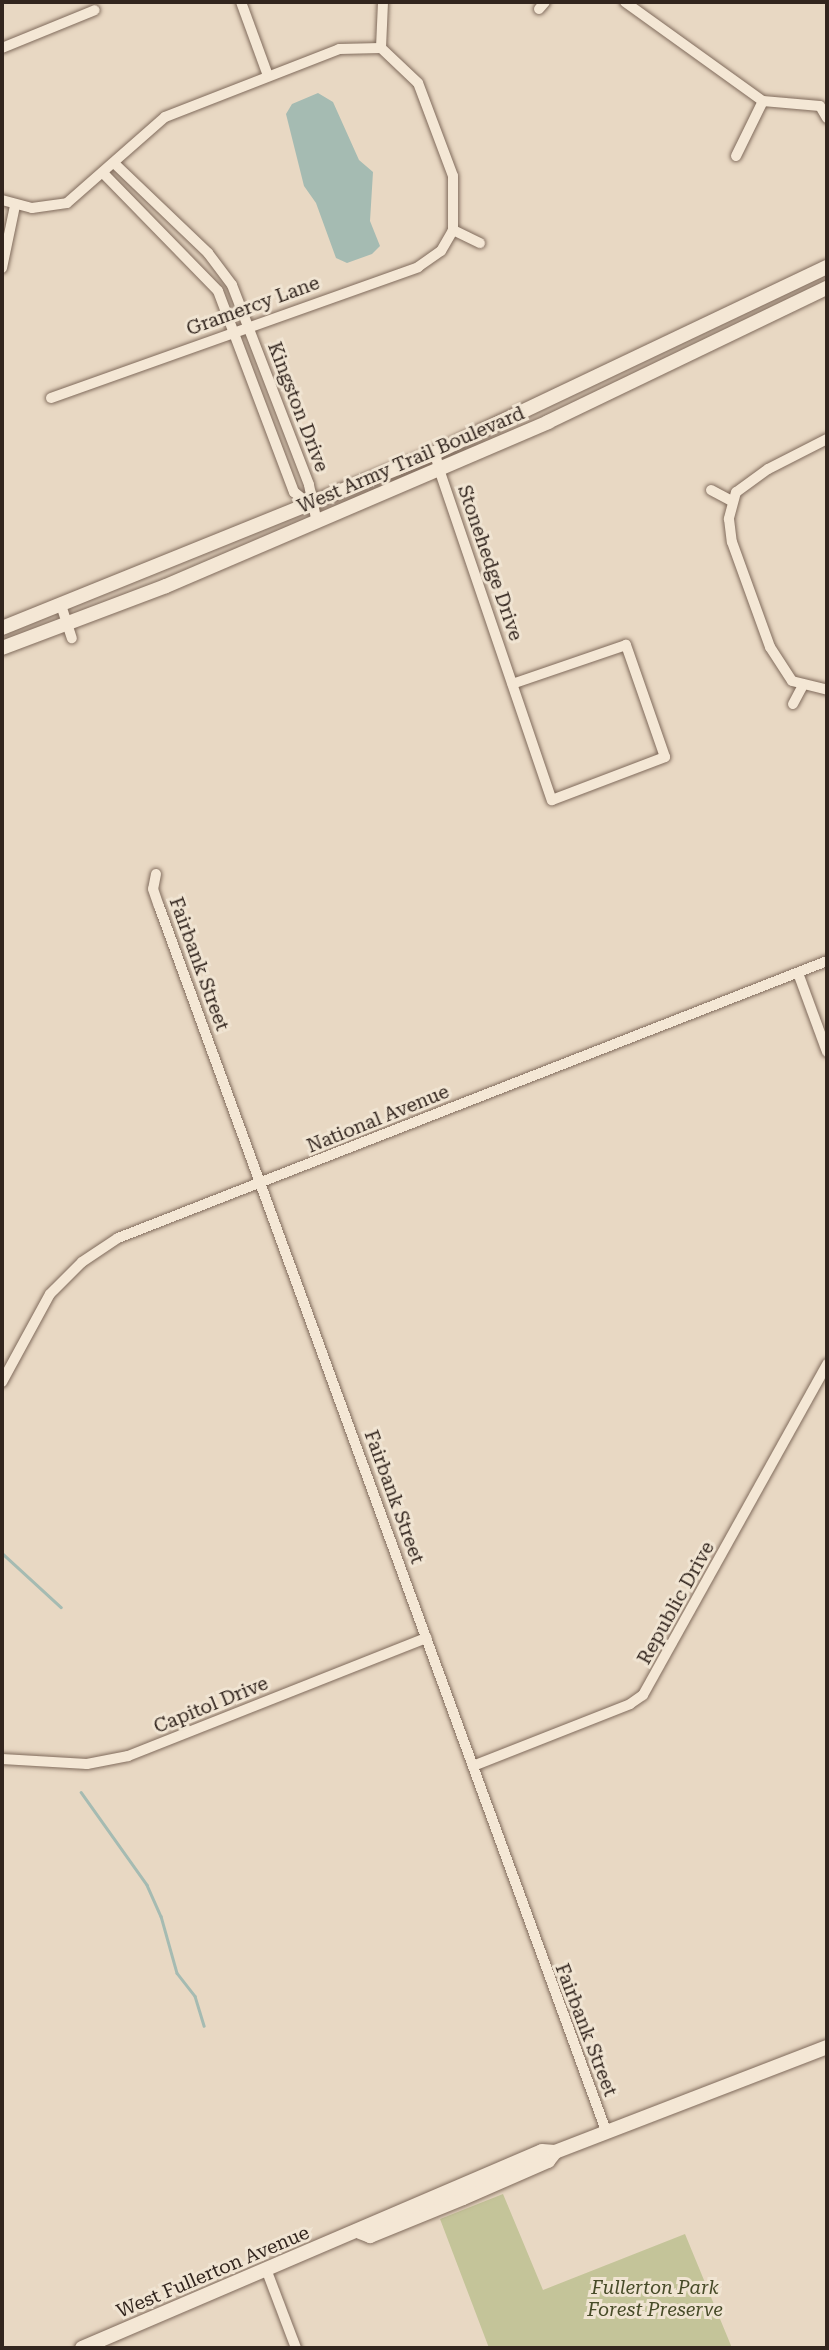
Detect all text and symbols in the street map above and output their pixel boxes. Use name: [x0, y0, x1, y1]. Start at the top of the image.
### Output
street label: Gramercy Lane: [183, 271, 323, 341]
street label: Kingston Drive: [263, 339, 333, 475]
street label: West Army Trail Boulevard: [294, 402, 528, 518]
street label: Stonehedge Drive: [453, 482, 527, 644]
street label: Fairbank Street: [164, 894, 234, 1034]
street label: National Avenue: [304, 1080, 452, 1158]
street label: Fairbank Street: [359, 1427, 429, 1567]
street label: Republic Drive: [633, 1538, 719, 1668]
street label: Capitol Drive: [151, 1672, 271, 1738]
street label: Fairbank Street: [550, 1960, 622, 2100]
street label: West Fullerton Avenue: [113, 2221, 313, 2323]
park label: Fullerton Park Forest Preserve: [587, 2277, 723, 2321]

